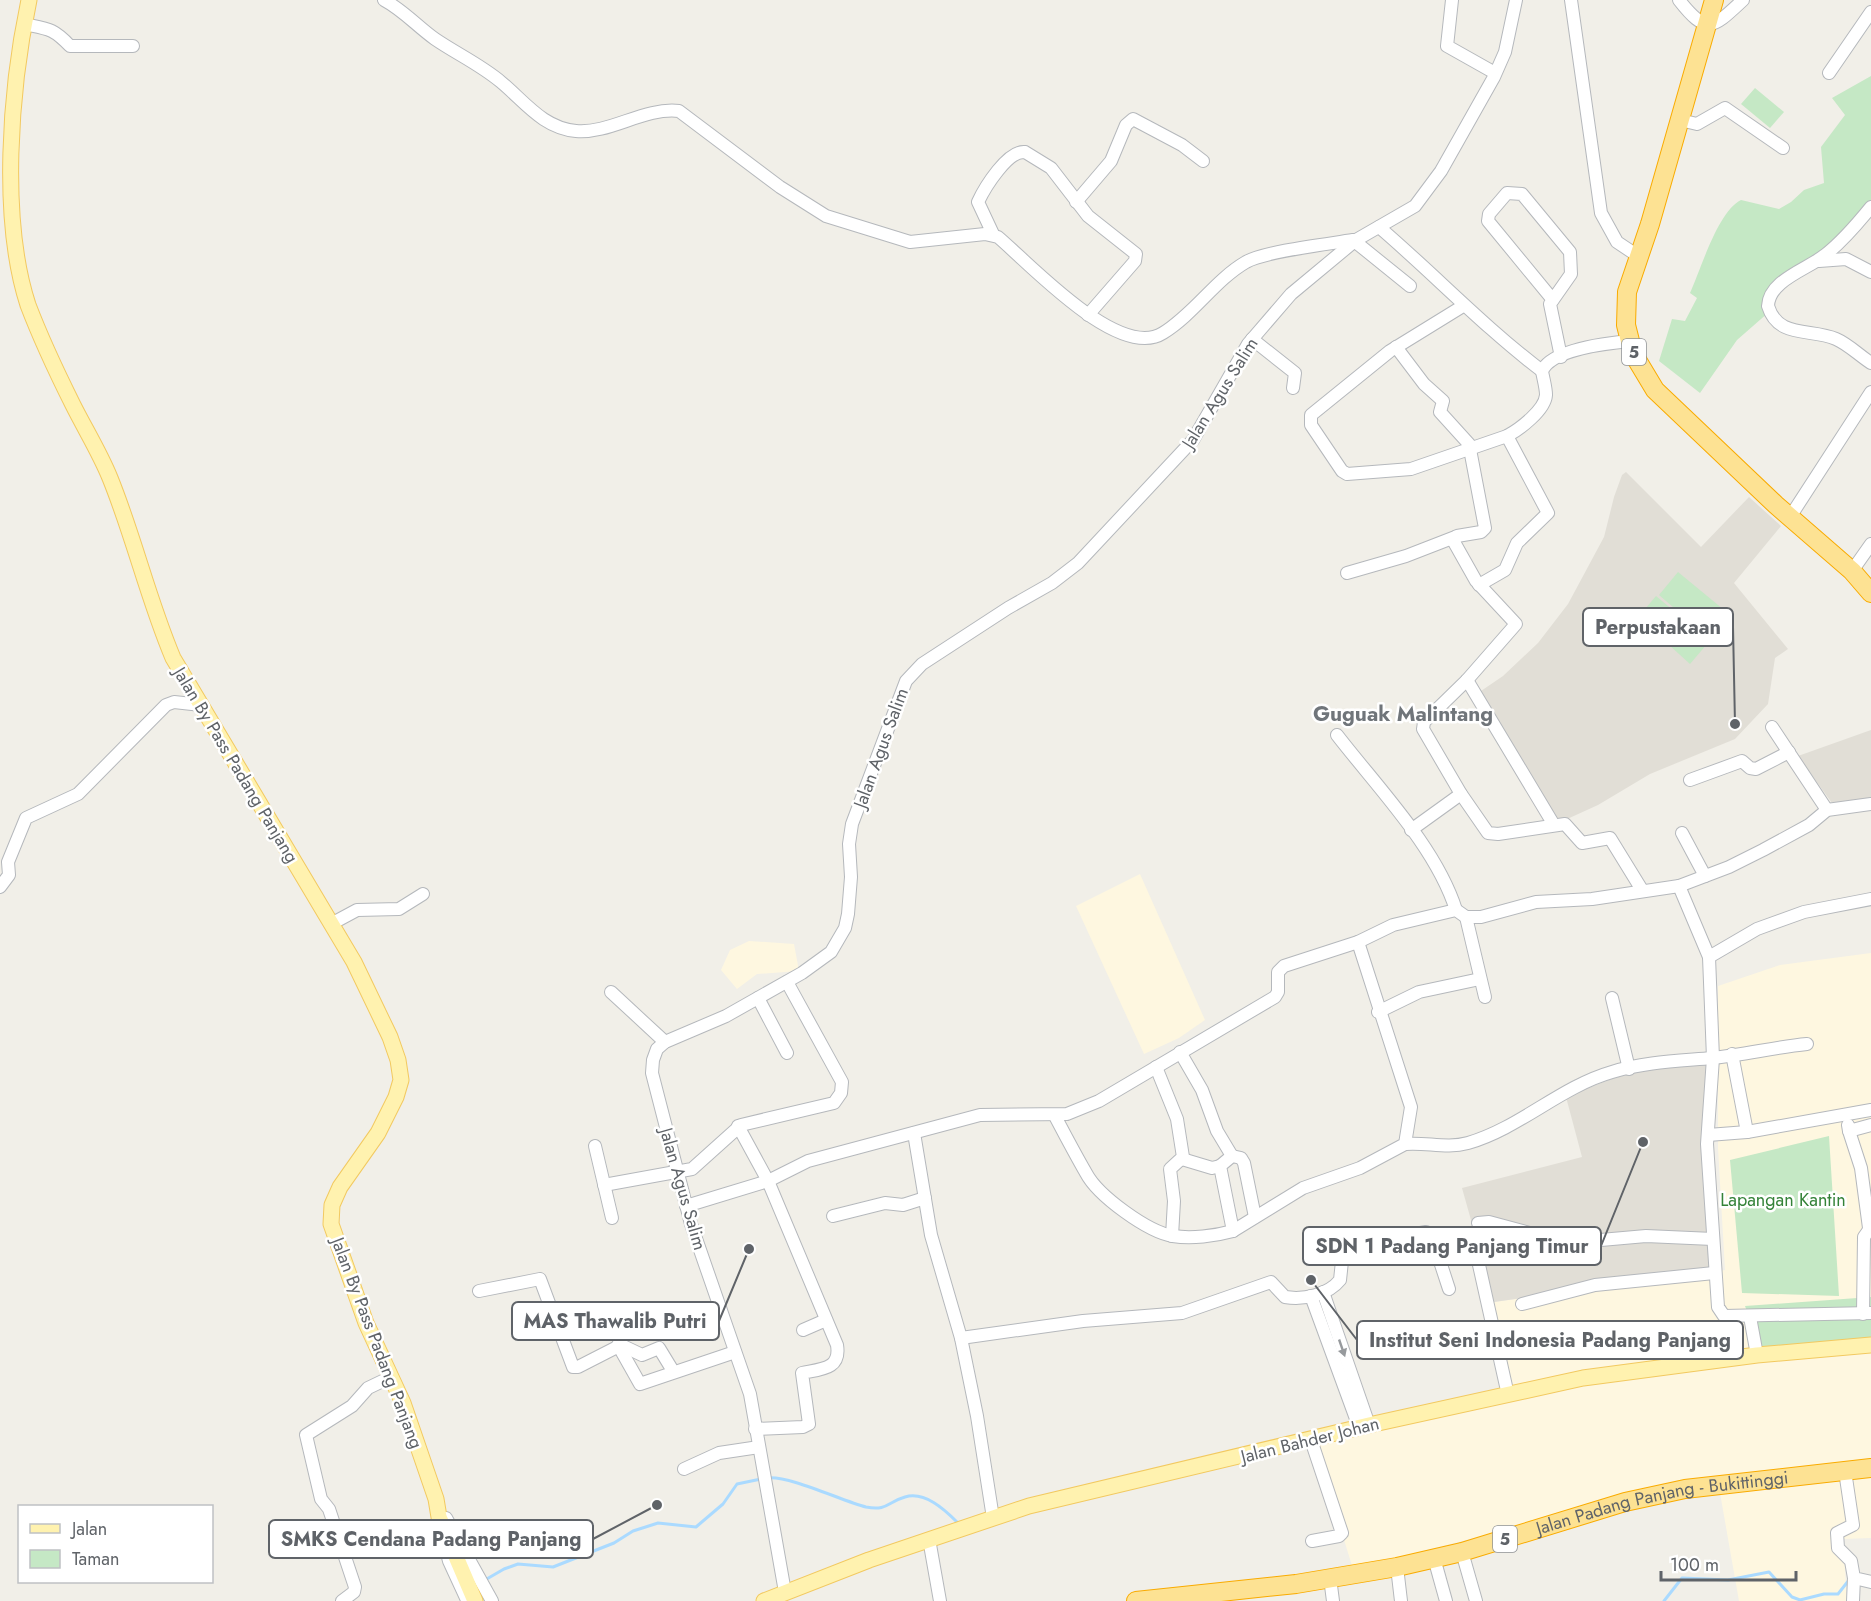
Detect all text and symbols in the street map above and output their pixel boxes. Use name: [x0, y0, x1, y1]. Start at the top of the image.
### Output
street label: Jalan Agus Salim: [1174, 333, 1264, 455]
road number: 5: [1622, 339, 1646, 365]
callout: Perpustakaan: [1583, 608, 1733, 646]
text: Perpustakaan: [1595, 613, 1721, 642]
street label: Jalan By Pass Padang Panjang: [166, 661, 305, 868]
street label: Jalan Agus Salim: [847, 684, 915, 814]
district label: Guguak Malintang: [1313, 699, 1493, 729]
street label: Jalan Agus Salim: [653, 1123, 713, 1253]
park label: Lapangan Kantin: [1720, 1187, 1846, 1213]
callout: SDN 1 Padang Panjang Timur: [1303, 1227, 1601, 1265]
street label: Jalan By Pass Padang Panjang: [324, 1232, 429, 1452]
text: SDN 1 Padang Panjang Timur: [1315, 1232, 1590, 1261]
callout: MAS Thawalib Putri: [512, 1302, 719, 1340]
text: MAS Thawalib Putri: [523, 1307, 707, 1336]
callout: Institut Seni Indonesia Padang Panjang: [1357, 1321, 1743, 1359]
text: Institut Seni Indonesia Padang Panjang: [1369, 1326, 1731, 1355]
one-way arrow: [1337, 1339, 1347, 1357]
street label: Jalan Bahder Johan: [1236, 1410, 1382, 1470]
street label: Jalan Padang Panjang - Bukittinggi: [1531, 1464, 1790, 1542]
legend: [18, 1505, 213, 1583]
text: Jalan: [70, 1516, 107, 1542]
callout: SMKS Cendana Padang Panjang: [269, 1520, 593, 1558]
text: SMKS Cendana Padang Panjang: [281, 1525, 581, 1554]
road number: 5: [1493, 1526, 1517, 1552]
scale bar: [1661, 1544, 1796, 1582]
text: Taman: [72, 1546, 119, 1572]
text: 100 m: [1670, 1552, 1719, 1578]

